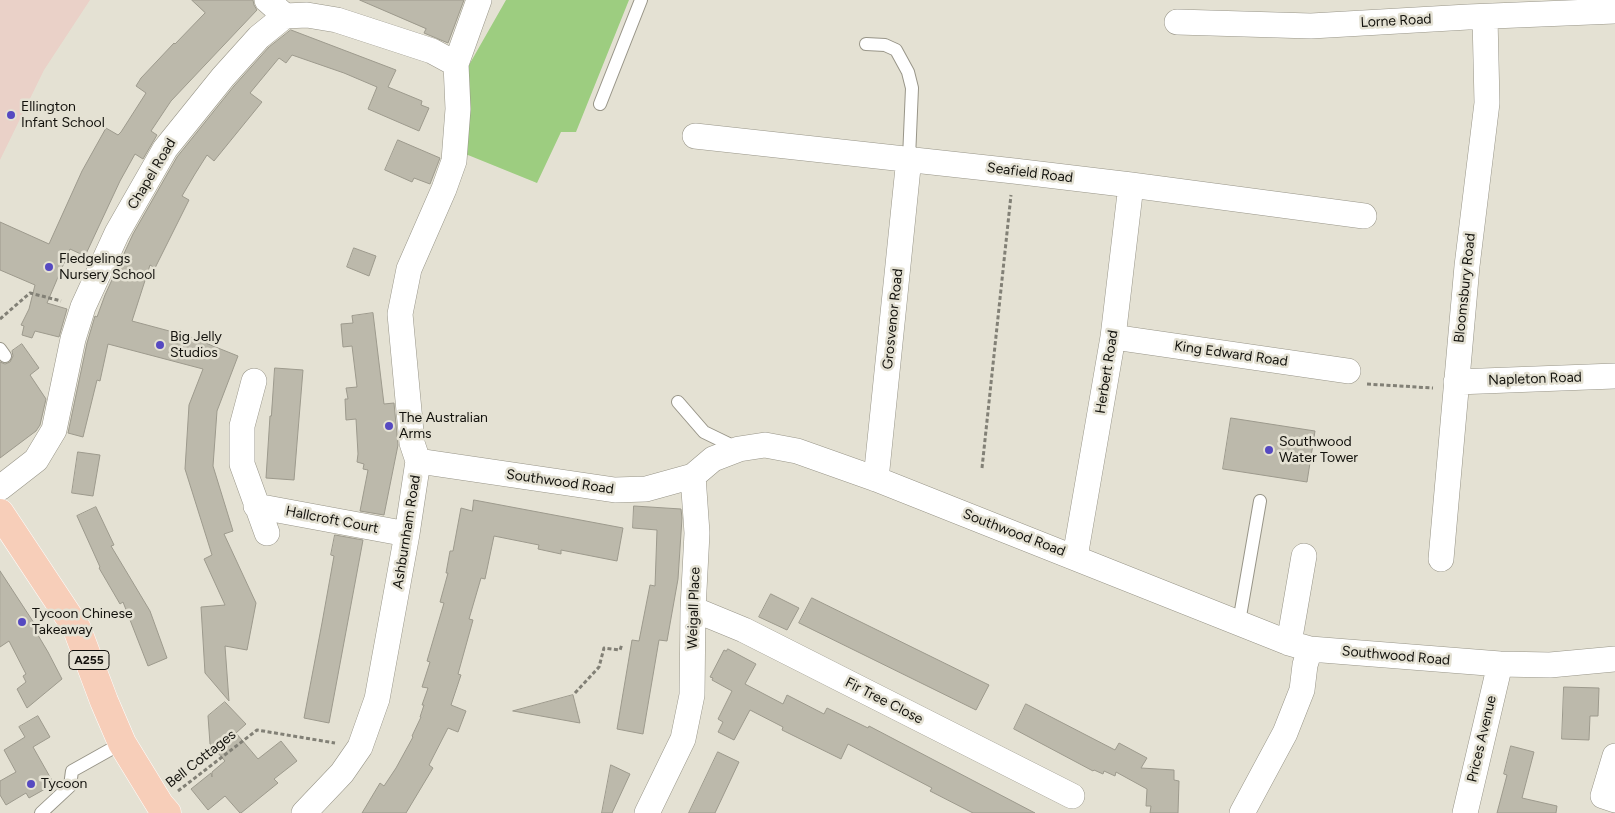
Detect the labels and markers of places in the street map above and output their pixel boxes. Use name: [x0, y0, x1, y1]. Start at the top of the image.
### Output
place label: Ellington Infant School: [21, 99, 105, 132]
marker: Ellington Infant School: [5, 109, 17, 121]
place label: Fledgelings Nursery School: [59, 251, 155, 284]
marker: Fledgelings Nursery School: [43, 261, 55, 273]
place label: Big Jelly Studios: [170, 329, 222, 362]
marker: Big Jelly Studios: [154, 339, 166, 351]
place label: The Australian Arms: [399, 410, 488, 442]
marker: The Australian Arms: [383, 420, 395, 432]
place label: Southwood Water Tower: [1279, 434, 1358, 467]
marker: Southwood Water Tower: [1263, 444, 1275, 456]
place label: Tycoon Chinese Takeaway: [32, 606, 133, 638]
marker: Tycoon Chinese Takeaway: [16, 616, 28, 628]
place label: Tycoon: [41, 776, 87, 792]
marker: Tycoon: [25, 778, 37, 790]

